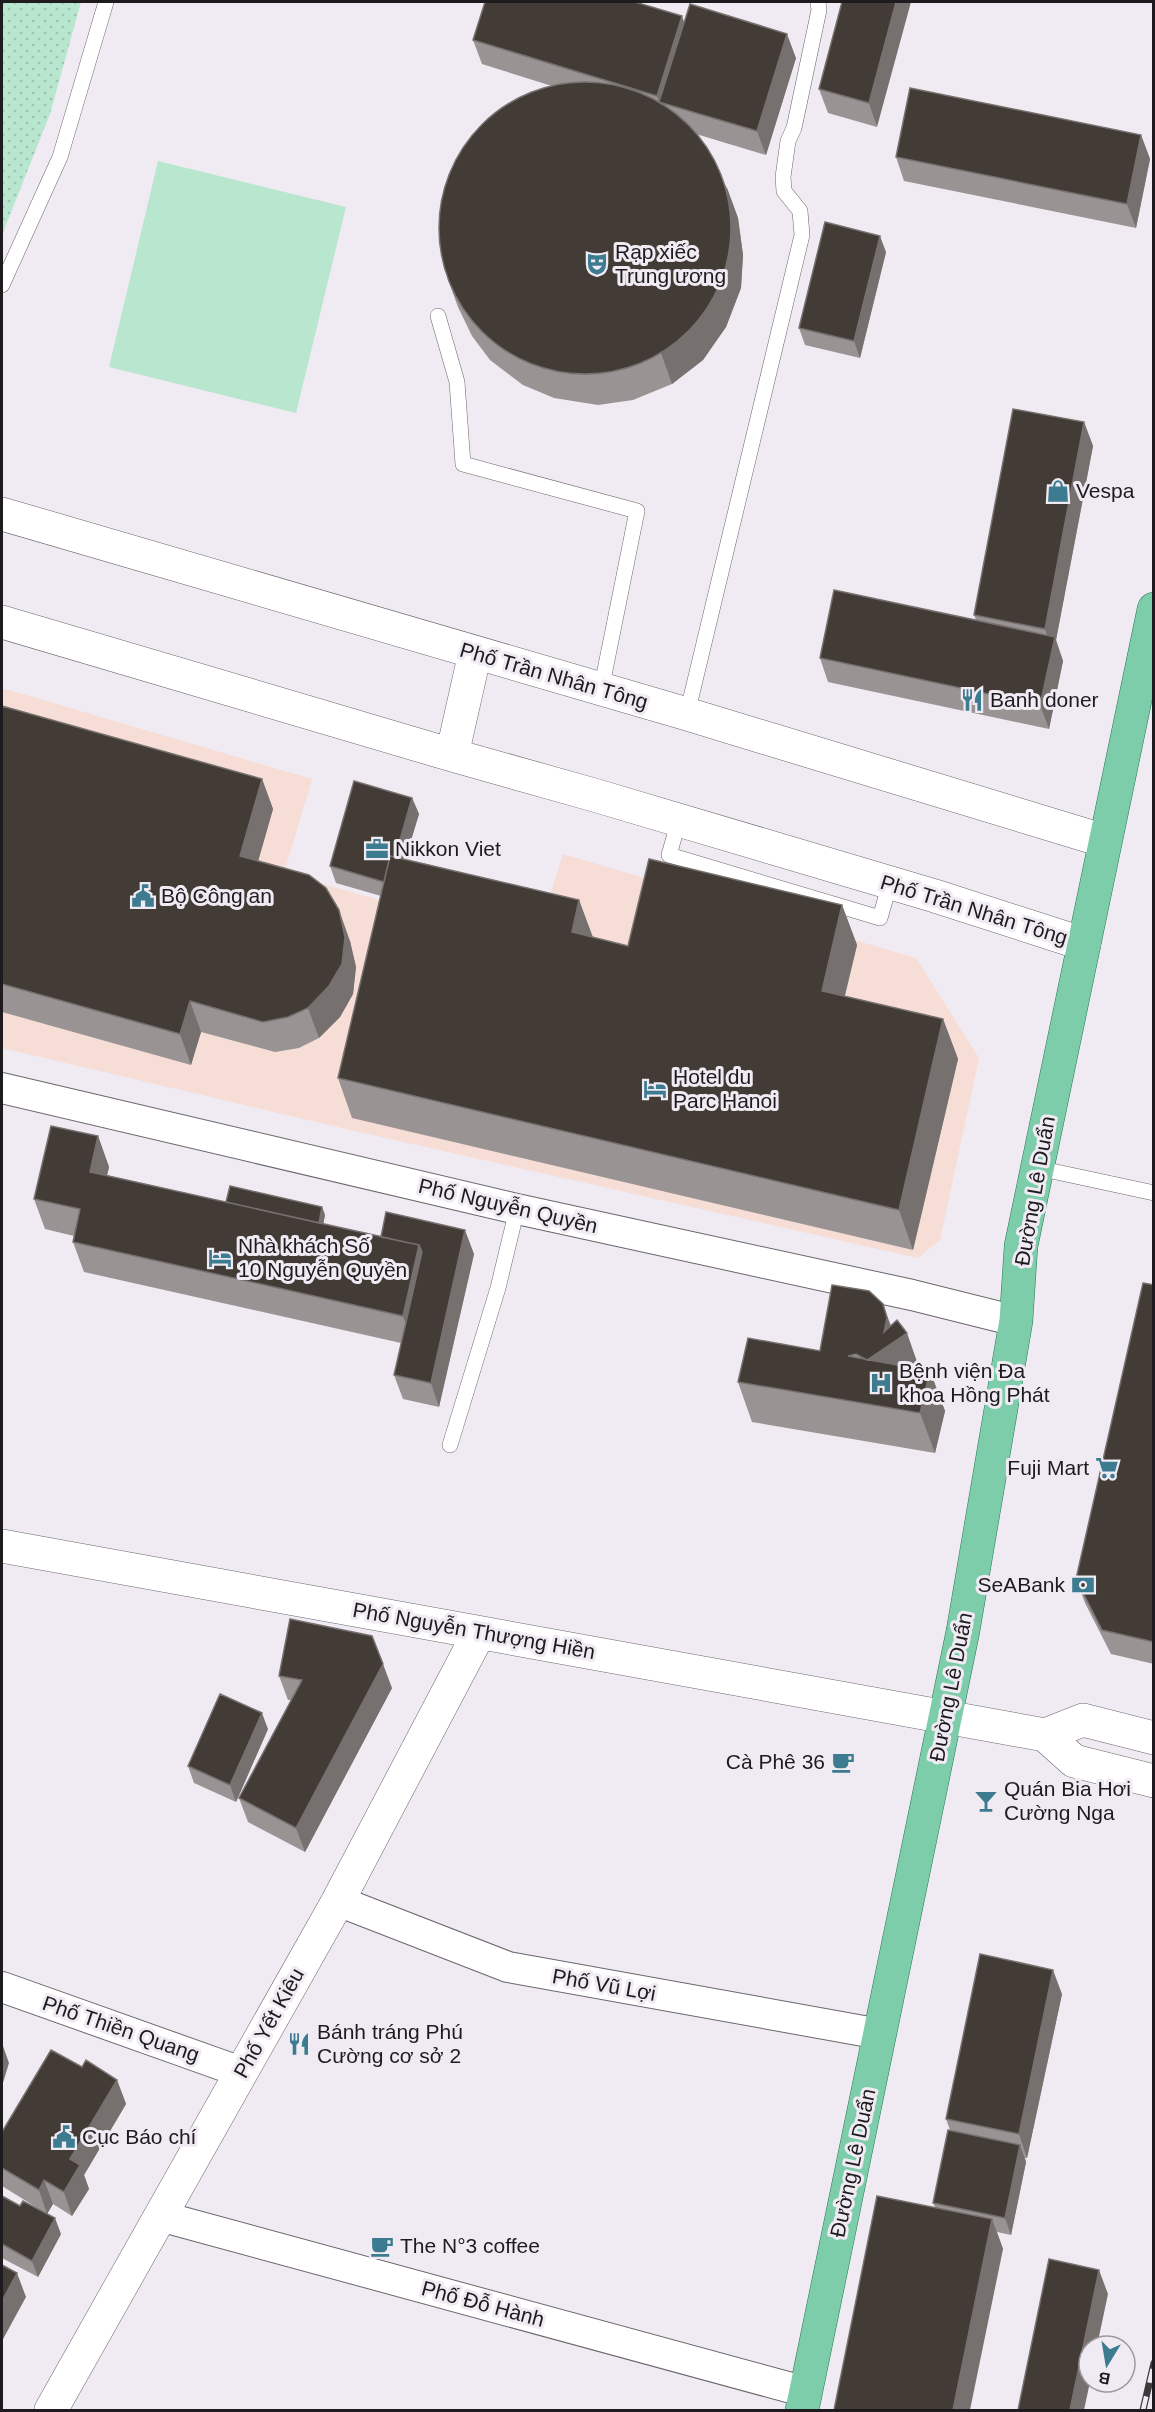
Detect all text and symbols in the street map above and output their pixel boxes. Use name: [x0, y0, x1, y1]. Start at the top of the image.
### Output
place label: Rạp xiếc Trung ương: [615, 240, 726, 287]
theatre icon: Rạp xiếc Trung ương: [584, 251, 610, 277]
shop icon: Vespa: [1045, 478, 1071, 504]
place label: Vespa: [1076, 479, 1135, 502]
street label: Phố Trần Nhân Tông: [457, 638, 651, 713]
restaurant icon: Banh doner: [959, 687, 985, 713]
place label: Banh doner: [990, 688, 1099, 711]
office icon: Nikkon Viet: [364, 836, 390, 862]
place label: Nikkon Viet: [395, 837, 501, 860]
street label: Phố Trần Nhân Tông: [878, 870, 1071, 949]
public building icon: Bộ Công an: [130, 883, 156, 909]
place label: Bộ Công an: [161, 884, 272, 907]
place label: Hotel du Parc Hanoi: [673, 1065, 777, 1112]
hotel icon: Hotel du Parc Hanoi: [642, 1076, 668, 1102]
street label: Đường Lê Duẩn: [1010, 1114, 1059, 1268]
street label: Phố Nguyễn Quyền: [416, 1174, 600, 1237]
place label: Nhà khách Số 10 Nguyễn Quyền: [238, 1234, 407, 1281]
hotel icon: Nhà khách Số 10 Nguyễn Quyền: [207, 1245, 233, 1271]
place label: Bệnh viện Đa khoa Hồng Phát: [899, 1359, 1050, 1406]
hospital icon: Bệnh viện Đa khoa Hồng Phát: [868, 1370, 894, 1396]
supermarket icon: Fuji Mart: [1094, 1455, 1120, 1481]
place label: Fuji Mart: [1007, 1456, 1089, 1479]
bank icon: SeABank: [1070, 1572, 1096, 1598]
place label: SeABank: [977, 1573, 1065, 1596]
street label: Phố Nguyễn Thượng Hiền: [351, 1598, 597, 1663]
street label: Đường Lê Duẩn: [925, 1610, 976, 1764]
cafe icon: Cà Phê 36: [830, 1749, 856, 1775]
place label: Cà Phê 36: [726, 1750, 825, 1773]
place label: Quán Bia Hơi Cường Nga: [1004, 1777, 1131, 1824]
bar icon: Quán Bia Hơi Cường Nga: [973, 1788, 999, 1814]
street label: Phố Yết Kiêu: [229, 1964, 308, 2082]
street label: Phố Vũ Lợi: [550, 1964, 658, 2005]
street label: Phố Thiền Quang: [40, 1991, 203, 2066]
place label: Bánh tráng Phú Cường cơ sở 2: [317, 2020, 463, 2067]
restaurant icon: Bánh tráng Phú Cường cơ sở 2: [286, 2031, 312, 2057]
street label: Đường Lê Duẩn: [826, 2086, 880, 2239]
public building icon: Cục Báo chí: [51, 2124, 77, 2150]
place label: Cục Báo chí: [82, 2125, 197, 2148]
cafe icon: The N°3 coffee: [369, 2233, 395, 2259]
place label: The N°3 coffee: [400, 2234, 540, 2257]
street label: Phố Đỗ Hành: [419, 2276, 547, 2331]
north arrow: [1077, 2334, 1137, 2394]
text: B: [1097, 2369, 1112, 2388]

